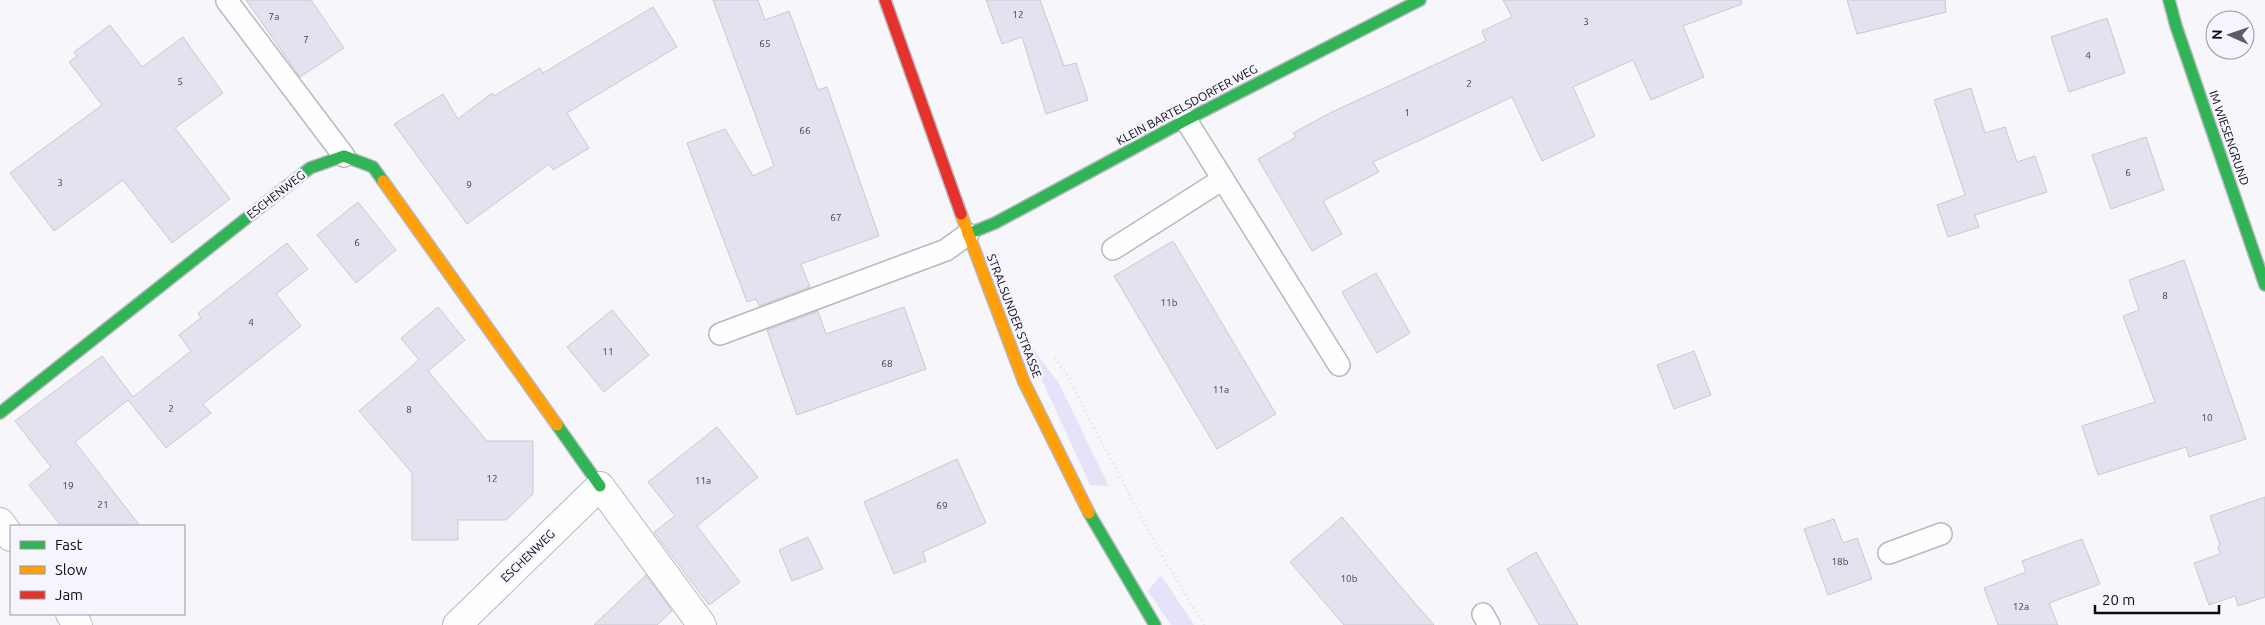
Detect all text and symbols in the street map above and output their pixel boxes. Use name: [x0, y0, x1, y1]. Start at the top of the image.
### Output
house number: 12: [1012, 9, 1024, 20]
north arrow: [2205, 10, 2255, 60]
house number: 7a: [269, 11, 279, 22]
house number: 3: [1583, 16, 1589, 27]
text: N: [2209, 29, 2225, 40]
house number: 7: [303, 34, 309, 45]
house number: 65: [759, 38, 771, 49]
house number: 4: [2085, 50, 2091, 61]
street label: KLEIN BARTELSDORFER WEG: [1114, 62, 1259, 147]
house number: 5: [177, 76, 183, 87]
house number: 2: [1466, 78, 1472, 89]
street label: IM WIESENGRUND: [2207, 89, 2252, 187]
house number: 1: [1404, 107, 1410, 118]
house number: 66: [799, 125, 811, 136]
house number: 6: [2125, 167, 2131, 178]
street label: ESCHENWEG: [244, 168, 307, 221]
house number: 3: [57, 177, 63, 188]
house number: 9: [466, 179, 472, 190]
house number: 67: [830, 212, 842, 223]
house number: 6: [354, 237, 360, 248]
street label: STRALSUNDER STRASSE: [985, 252, 1044, 380]
house number: 8: [2162, 290, 2168, 301]
house number: 11b: [1160, 297, 1178, 308]
house number: 4: [248, 317, 254, 328]
house number: 11: [602, 346, 614, 357]
house number: 68: [881, 358, 893, 369]
house number: 11a: [1213, 384, 1229, 395]
house number: 2: [168, 403, 174, 414]
house number: 8: [406, 404, 412, 415]
house number: 10: [2201, 412, 2213, 423]
house number: 12: [486, 473, 498, 484]
house number: 11a: [695, 475, 711, 486]
house number: 19: [62, 480, 74, 491]
house number: 21: [97, 499, 109, 510]
house number: 69: [936, 500, 948, 511]
legend: [10, 525, 185, 615]
street label: ESCHENWEG: [498, 527, 557, 585]
text: Fast: [55, 536, 83, 553]
house number: 18b: [1831, 556, 1849, 567]
text: Slow: [55, 561, 88, 578]
house number: 10b: [1340, 573, 1358, 584]
scale bar: [2095, 582, 2219, 614]
text: Jam: [55, 586, 83, 603]
text: 20 m: [2102, 591, 2135, 608]
house number: 12a: [2013, 601, 2029, 612]

